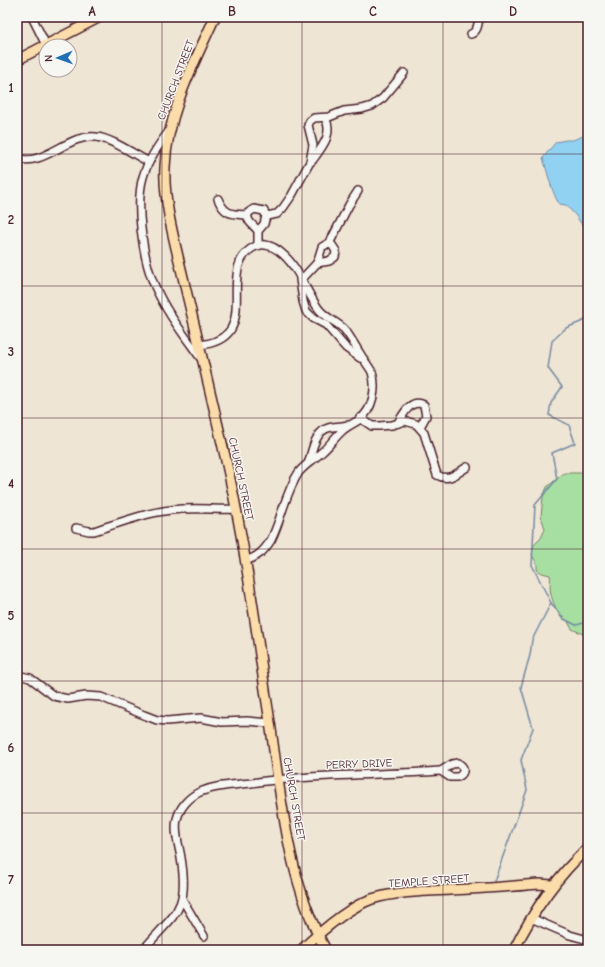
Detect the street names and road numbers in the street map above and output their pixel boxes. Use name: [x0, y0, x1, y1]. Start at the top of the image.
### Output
street label: CHURCH STREET: [155, 38, 197, 122]
street label: CHURCH STREET: [226, 436, 256, 522]
street label: CHURCH STREET: [280, 756, 308, 842]
street label: PERRY DRIVE: [326, 756, 393, 772]
street label: TEMPLE STREET: [388, 872, 470, 890]

